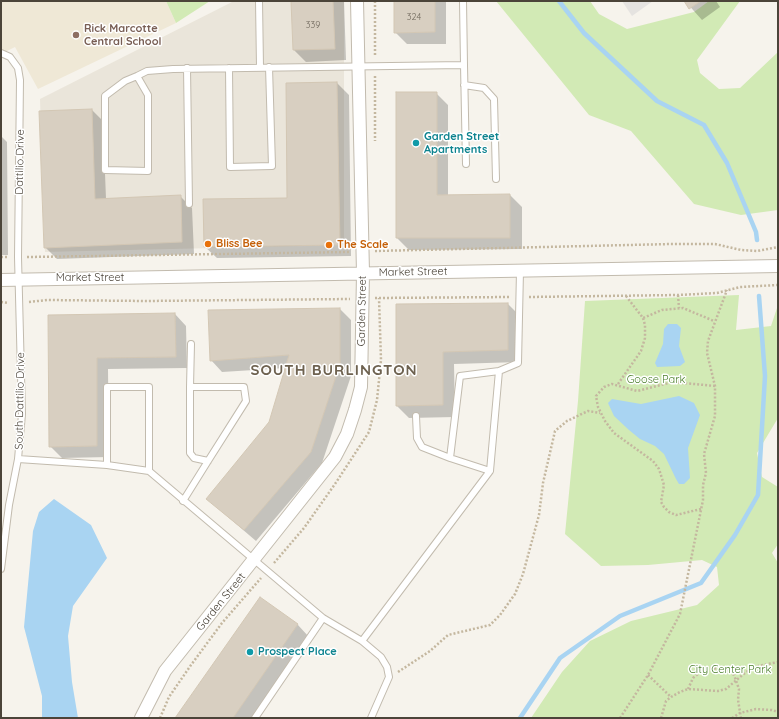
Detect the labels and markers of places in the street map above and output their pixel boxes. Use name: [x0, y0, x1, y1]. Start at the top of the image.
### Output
place label: Rick Marcotte Central School: [84, 22, 161, 48]
marker: Rick Marcotte Central School: [71, 30, 81, 40]
place label: Garden Street Apartments: [424, 130, 499, 156]
marker: Garden Street Apartments: [411, 138, 421, 148]
place label: Bliss Bee: [216, 237, 263, 251]
place label: The Scale: [337, 238, 388, 252]
marker: Bliss Bee: [203, 239, 213, 249]
marker: The Scale: [324, 240, 334, 250]
place label: Prospect Place: [258, 645, 337, 659]
marker: Prospect Place: [245, 647, 255, 657]

